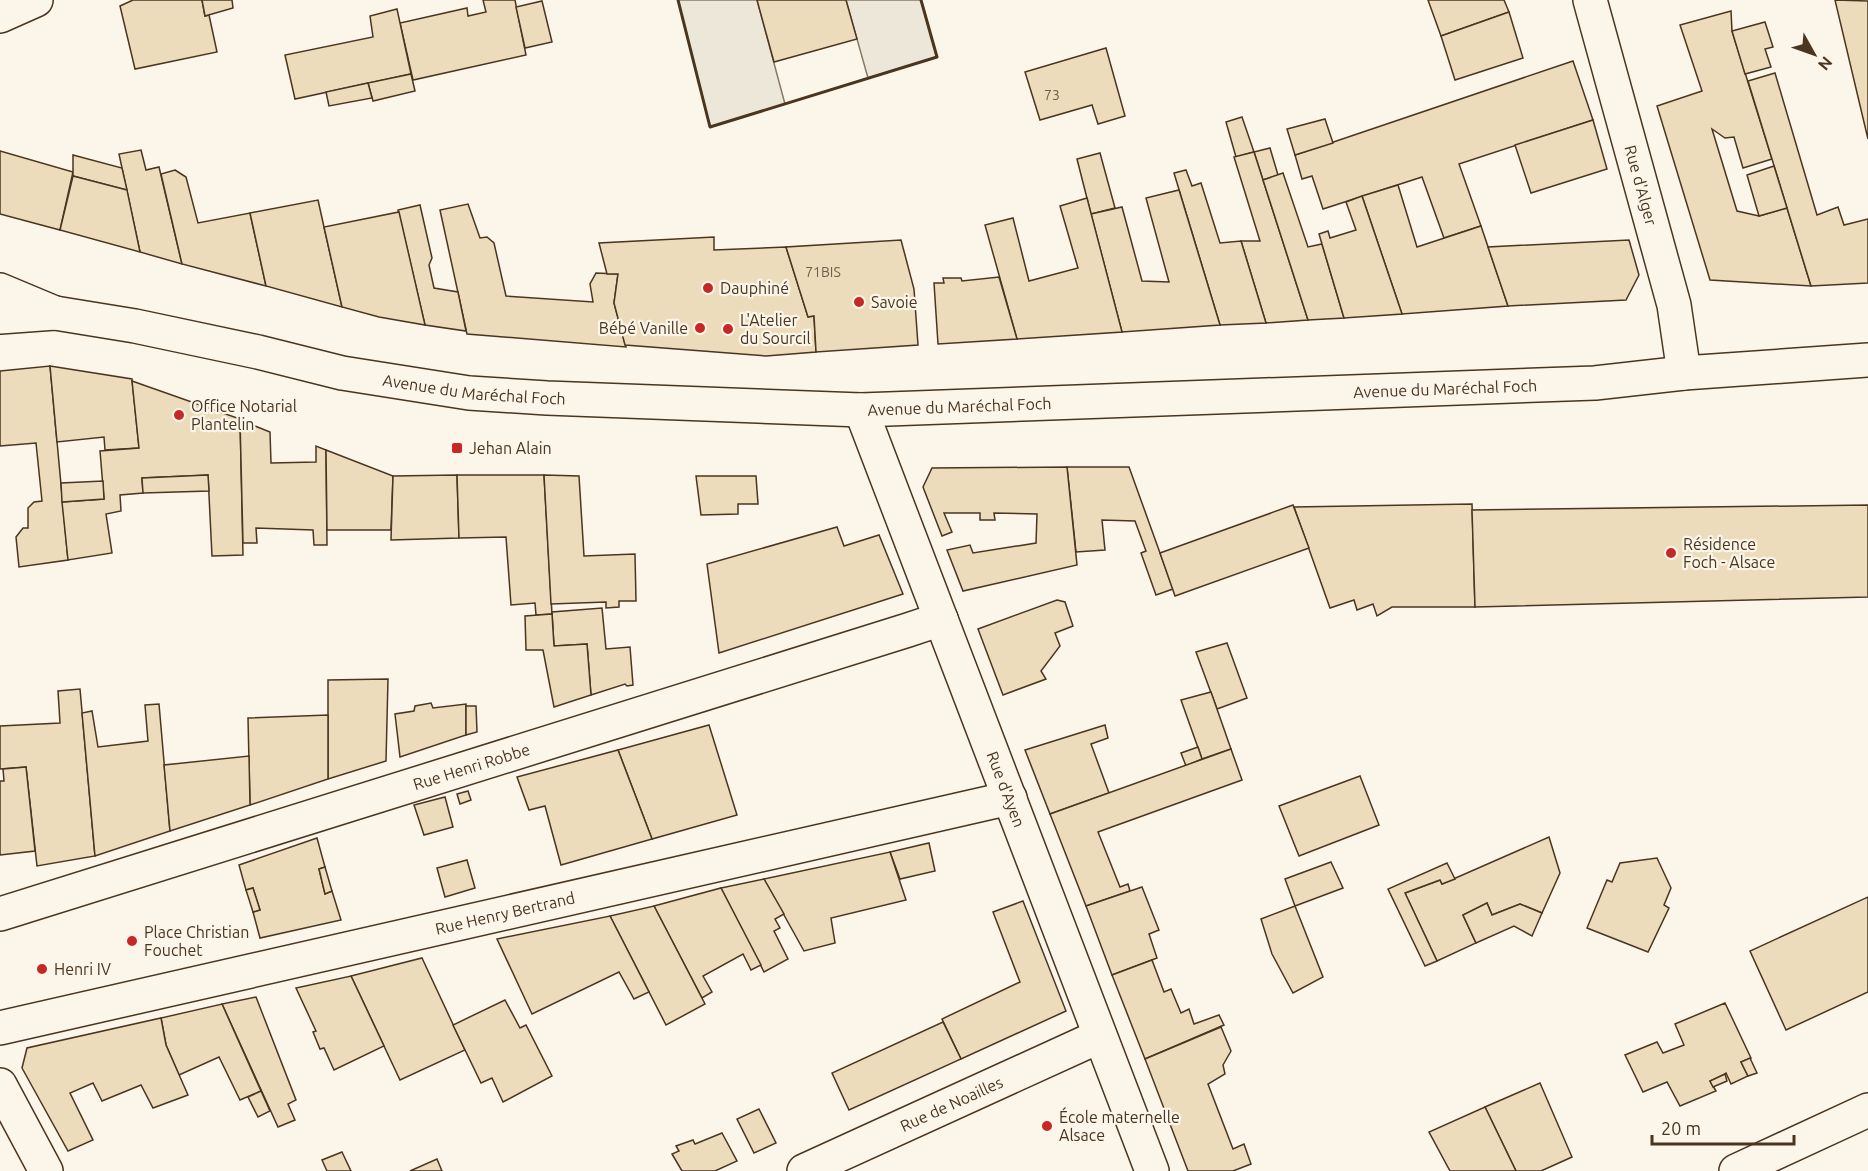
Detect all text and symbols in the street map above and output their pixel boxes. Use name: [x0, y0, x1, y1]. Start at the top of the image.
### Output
north arrow: [1784, 24, 1844, 84]
text: N: [1815, 53, 1836, 74]
house number: 73: [1044, 87, 1060, 103]
street label: Rue d'Alger: [1621, 143, 1661, 227]
house number: 71BIS: [805, 264, 841, 280]
place label: Dauphiné: [720, 279, 789, 297]
marker: Dauphiné: [701, 281, 715, 295]
place label: Savoie: [871, 293, 917, 311]
marker: Savoie: [852, 295, 866, 309]
place label: L'Atelier du Sourcil: [740, 311, 811, 347]
place label: Bébé Vanille: [599, 319, 688, 337]
marker: Bébé Vanille: [693, 321, 707, 335]
marker: L'Atelier du Sourcil: [721, 322, 735, 336]
street label: Avenue du Maréchal Foch: [382, 371, 566, 408]
street label: Avenue du Maréchal Foch: [1353, 376, 1537, 401]
street label: Avenue du Maréchal Foch: [867, 394, 1052, 419]
place label: Office Notarial Plantelin: [191, 397, 297, 433]
marker: Office Notarial Plantelin: [172, 408, 186, 422]
place label: Jehan Alain: [469, 439, 552, 457]
marker: Jehan Alain: [450, 441, 464, 455]
place label: Résidence Foch - Alsace: [1683, 535, 1775, 571]
marker: Résidence Foch - Alsace: [1664, 546, 1678, 560]
street label: Rue Henri Robbe: [411, 740, 532, 793]
street label: Rue d'Ayen: [983, 749, 1029, 830]
street label: Rue Henry Bertrand: [433, 888, 577, 938]
place label: Place Christian Fouchet: [144, 923, 249, 959]
marker: Place Christian Fouchet: [125, 934, 139, 948]
place label: Henri IV: [54, 960, 111, 978]
marker: Henri IV: [35, 962, 49, 976]
street label: Rue de Noailles: [897, 1073, 1006, 1135]
place label: École maternelle Alsace: [1059, 1106, 1180, 1144]
scale bar: [1652, 1108, 1794, 1146]
text: 20 m: [1661, 1118, 1701, 1138]
marker: École maternelle Alsace: [1040, 1119, 1054, 1133]

